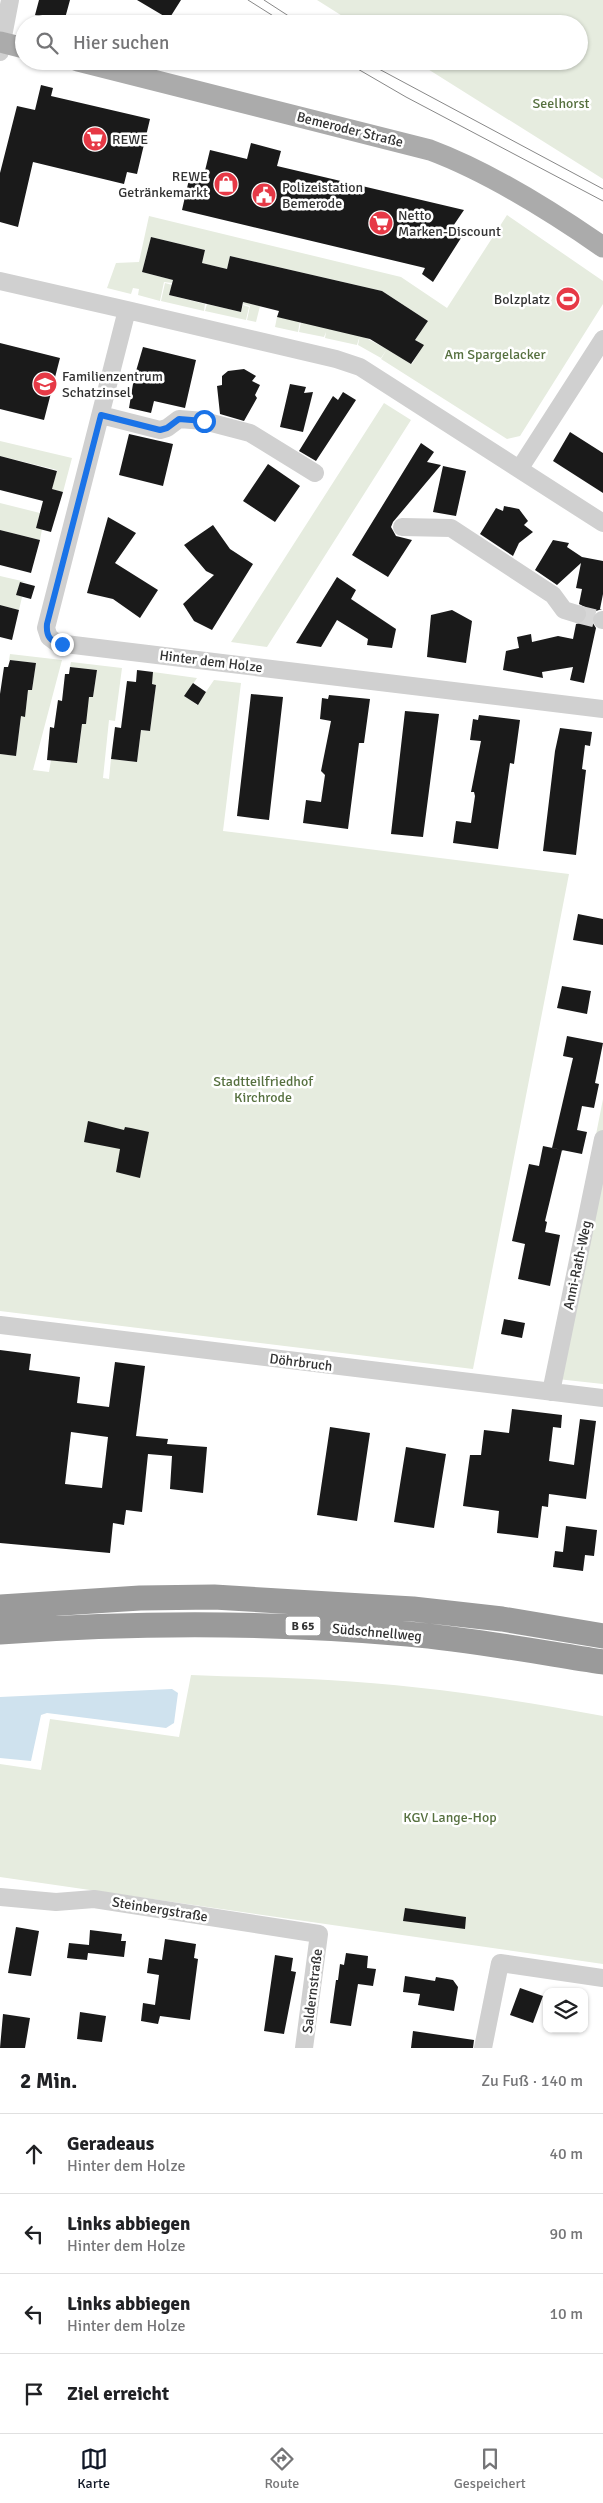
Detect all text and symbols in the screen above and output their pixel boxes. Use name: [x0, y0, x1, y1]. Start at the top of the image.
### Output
search box: [15, 15, 588, 70]
icon: search: [33, 29, 61, 57]
text: Hier suchen: [73, 31, 169, 55]
park label: Seelhorst: [533, 95, 590, 112]
street label: Bemeroder Straße: [295, 108, 405, 151]
supermarket icon: REWE: [82, 126, 108, 152]
place label: REWE: [112, 131, 148, 148]
place label: REWE Getränkemarkt: [118, 168, 208, 201]
shop icon: REWE Getränkemarkt: [213, 171, 239, 197]
place label: Polizeistation Bemerode: [282, 179, 363, 212]
public building icon: Polizeistation Bemerode: [251, 182, 277, 208]
place label: Netto Marken-Discount: [398, 207, 501, 240]
supermarket icon: Netto Marken-Discount: [368, 210, 394, 236]
sports icon: Bolzplatz: [555, 286, 581, 312]
place label: Bolzplatz: [494, 291, 550, 308]
park label: Am Spargelacker: [444, 346, 546, 363]
place label: Familienzentrum Schatzinsel: [62, 368, 163, 401]
school or university icon: Familienzentrum Schatzinsel: [32, 371, 58, 397]
route start: [193, 410, 216, 433]
route end: [51, 633, 74, 656]
street label: Hinter dem Holze: [158, 647, 263, 676]
park label: Stadtteilfriedhof Kirchrode: [213, 1073, 314, 1106]
street label: Anni-Rath-Weg: [560, 1219, 595, 1311]
street label: Döhrbruch: [268, 1350, 333, 1375]
road number: B 65: [286, 1616, 320, 1635]
street label: Südschnellweg: [331, 1620, 423, 1645]
park label: KGV Lange-Hop: [403, 1809, 497, 1826]
street label: Steinbergstraße: [111, 1894, 209, 1925]
street label: Saldernstraße: [299, 1948, 326, 2034]
map controls: [543, 1988, 588, 2033]
button: layers: [543, 1988, 588, 2033]
text: 2 Min.: [20, 2068, 77, 2094]
text: Zu Fuß · 140 m: [481, 2071, 583, 2091]
text: Geradeaus: [67, 2132, 154, 2156]
icon: ahead: [20, 2140, 48, 2168]
text: 40 m: [549, 2144, 583, 2164]
text: Hinter dem Holze: [67, 2156, 186, 2176]
text: Links abbiegen: [67, 2212, 190, 2236]
icon: left: [20, 2220, 48, 2248]
text: 90 m: [549, 2224, 583, 2244]
text: Hinter dem Holze: [67, 2236, 186, 2256]
text: Links abbiegen: [67, 2292, 190, 2316]
icon: left: [20, 2300, 48, 2328]
text: 10 m: [549, 2304, 583, 2324]
text: Hinter dem Holze: [67, 2316, 186, 2336]
icon: arrive: [20, 2380, 48, 2408]
text: Ziel erreicht: [67, 2382, 169, 2406]
tab: Karte: [77, 2445, 110, 2492]
tab: Route: [264, 2445, 299, 2492]
tab: Gespeichert: [454, 2445, 526, 2492]

